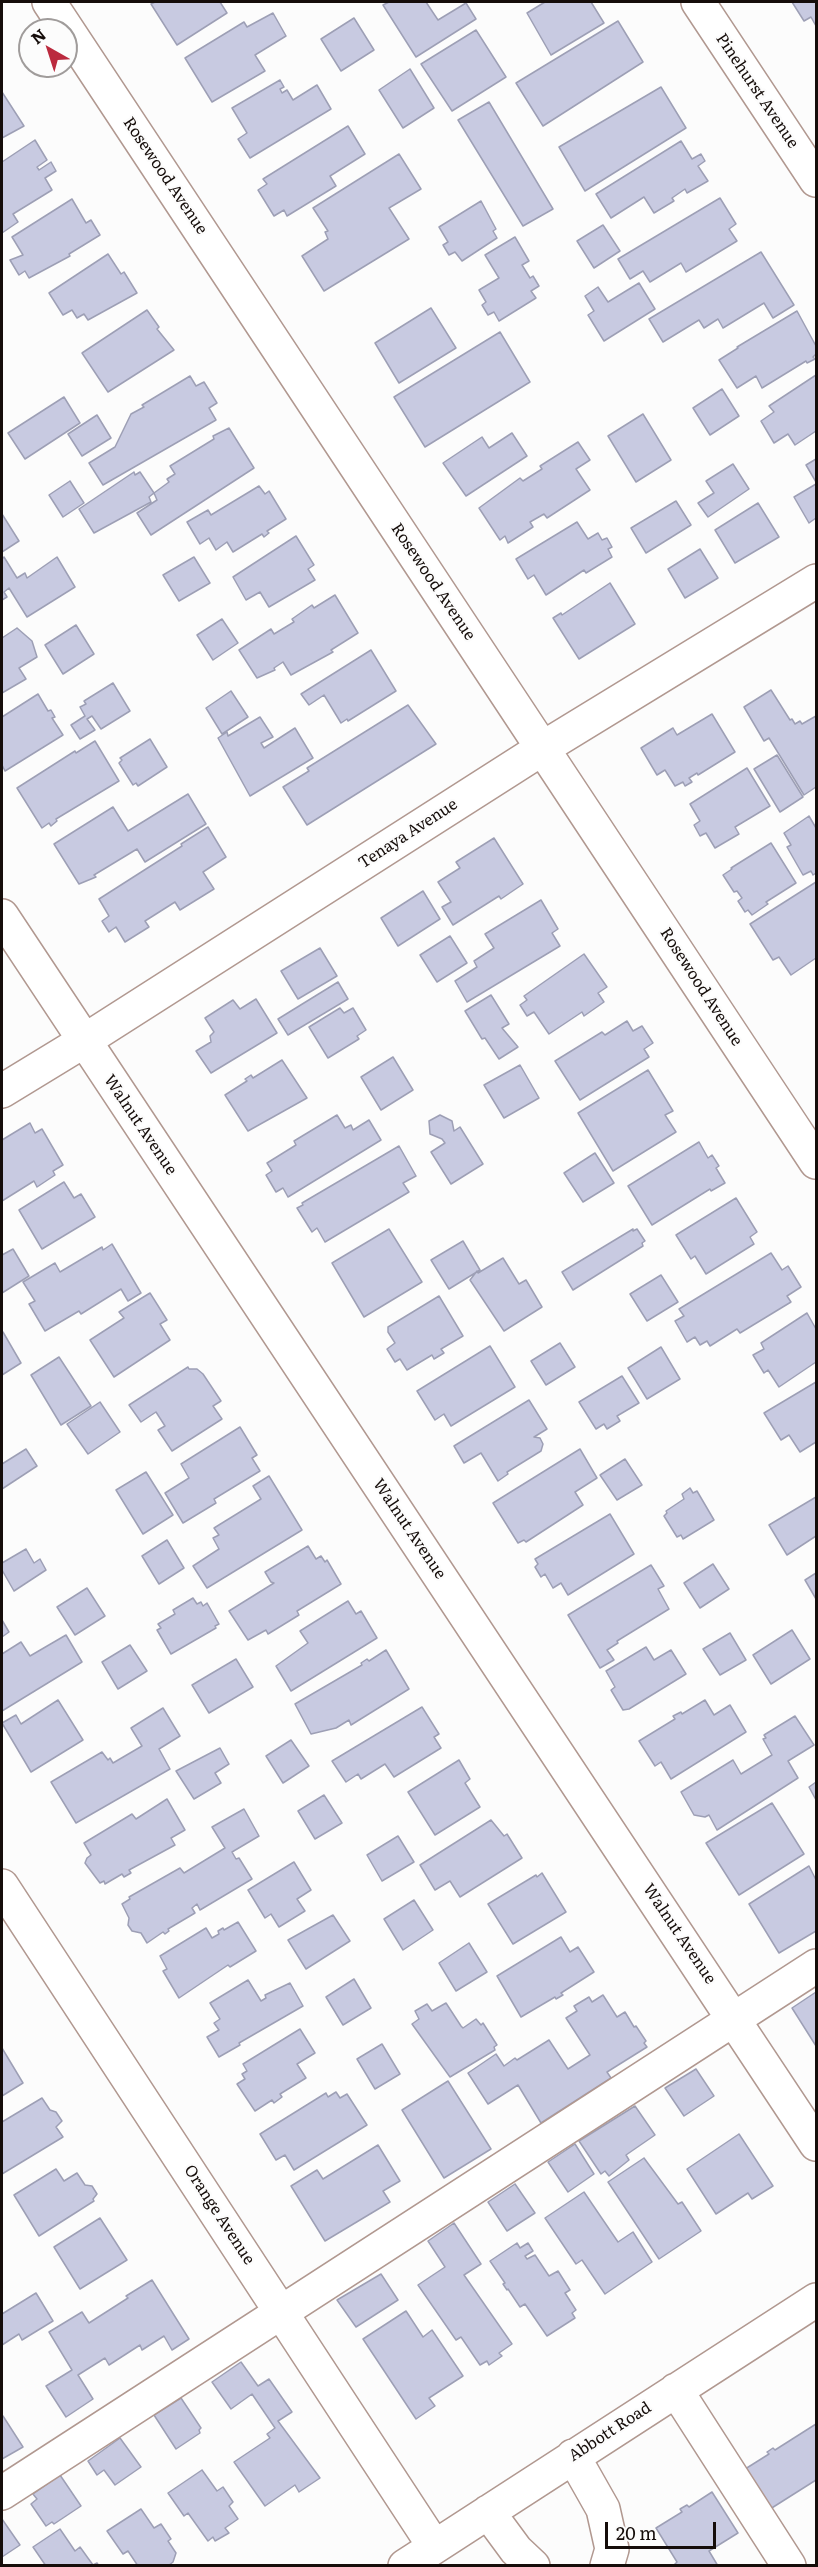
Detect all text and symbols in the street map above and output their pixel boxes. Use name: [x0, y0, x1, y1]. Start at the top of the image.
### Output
north arrow: [18, 18, 78, 78]
text: N: [25, 22, 51, 49]
street label: Pinehurst Avenue: [711, 30, 803, 152]
street label: Rosewood Avenue: [119, 114, 211, 238]
street label: Rosewood Avenue: [387, 520, 479, 644]
street label: Tenaya Avenue: [355, 795, 461, 873]
street label: Rosewood Avenue: [656, 924, 746, 1050]
street label: Walnut Avenue: [99, 1071, 181, 1179]
street label: Walnut Avenue: [368, 1475, 450, 1583]
street label: Walnut Avenue: [638, 1880, 720, 1988]
street label: Orange Avenue: [180, 2162, 258, 2268]
street label: Abbott Road: [565, 2398, 655, 2466]
scale bar: [608, 2510, 719, 2548]
text: 20 m: [616, 2519, 657, 2546]

